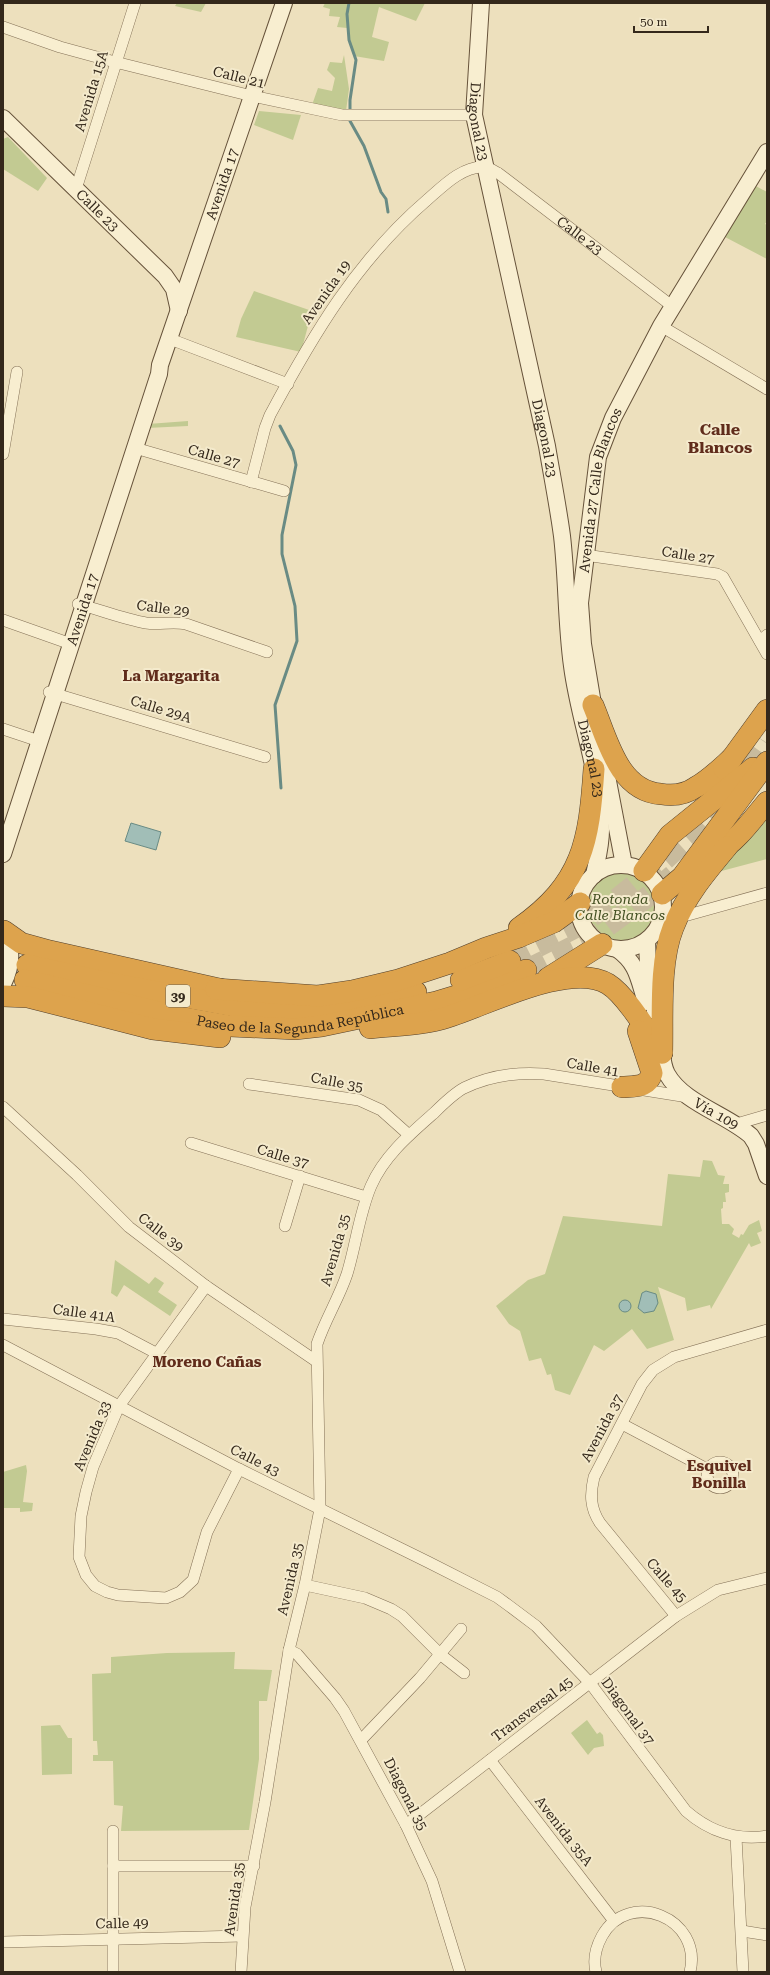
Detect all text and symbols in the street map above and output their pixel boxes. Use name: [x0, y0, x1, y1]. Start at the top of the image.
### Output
scale bar: [634, 8, 708, 34]
text: 50 m: [640, 15, 667, 29]
street label: Avenida 15A: [71, 48, 111, 133]
street label: Calle 21: [211, 63, 267, 91]
street label: Diagonal 23: [466, 82, 492, 162]
street label: Avenida 17: [202, 146, 242, 222]
street label: Calle 23: [73, 186, 122, 235]
street label: Calle 23: [554, 213, 606, 258]
street label: Avenida 19: [298, 257, 354, 327]
street label: Diagonal 23: [529, 398, 560, 479]
street label: Avenida 27 Calle Blancos: [576, 405, 625, 574]
district label: Calle Blancos: [688, 420, 752, 457]
street label: Calle 27: [186, 441, 242, 471]
street label: Calle 27: [660, 543, 716, 567]
street label: Avenida 17: [63, 572, 102, 647]
street label: Calle 29: [136, 597, 191, 619]
district label: La Margarita: [123, 667, 220, 685]
street label: Calle 29A: [129, 692, 194, 726]
street label: Diagonal 23: [575, 718, 607, 798]
park label: Rotonda Calle Blancos: [575, 891, 665, 923]
road number: 39: [166, 985, 190, 1007]
street label: Paseo de la Segunda República: [195, 1001, 405, 1037]
street label: Calle 41: [565, 1055, 621, 1080]
street label: Calle 35: [309, 1069, 365, 1095]
street label: Vía 109: [691, 1094, 742, 1133]
street label: Calle 37: [255, 1141, 311, 1171]
street label: Calle 39: [135, 1209, 187, 1255]
street label: Avenida 35: [317, 1212, 353, 1288]
street label: Calle 41A: [52, 1301, 116, 1325]
district label: Moreno Cañas: [152, 1353, 262, 1371]
street label: Avenida 37: [578, 1391, 627, 1465]
street label: Avenida 33: [70, 1399, 114, 1473]
street label: Calle 43: [228, 1441, 282, 1479]
district label: Esquivel Bonilla: [687, 1457, 751, 1492]
street label: Avenida 35: [274, 1541, 306, 1617]
street label: Calle 45: [644, 1555, 691, 1605]
street label: Transversal 45: [488, 1673, 576, 1745]
street label: Diagonal 37: [598, 1674, 658, 1748]
street label: Diagonal 35: [381, 1755, 431, 1833]
street label: Avenida 35A: [532, 1793, 596, 1869]
street label: Avenida 35: [221, 1861, 247, 1937]
street label: Calle 49: [95, 1915, 149, 1931]

